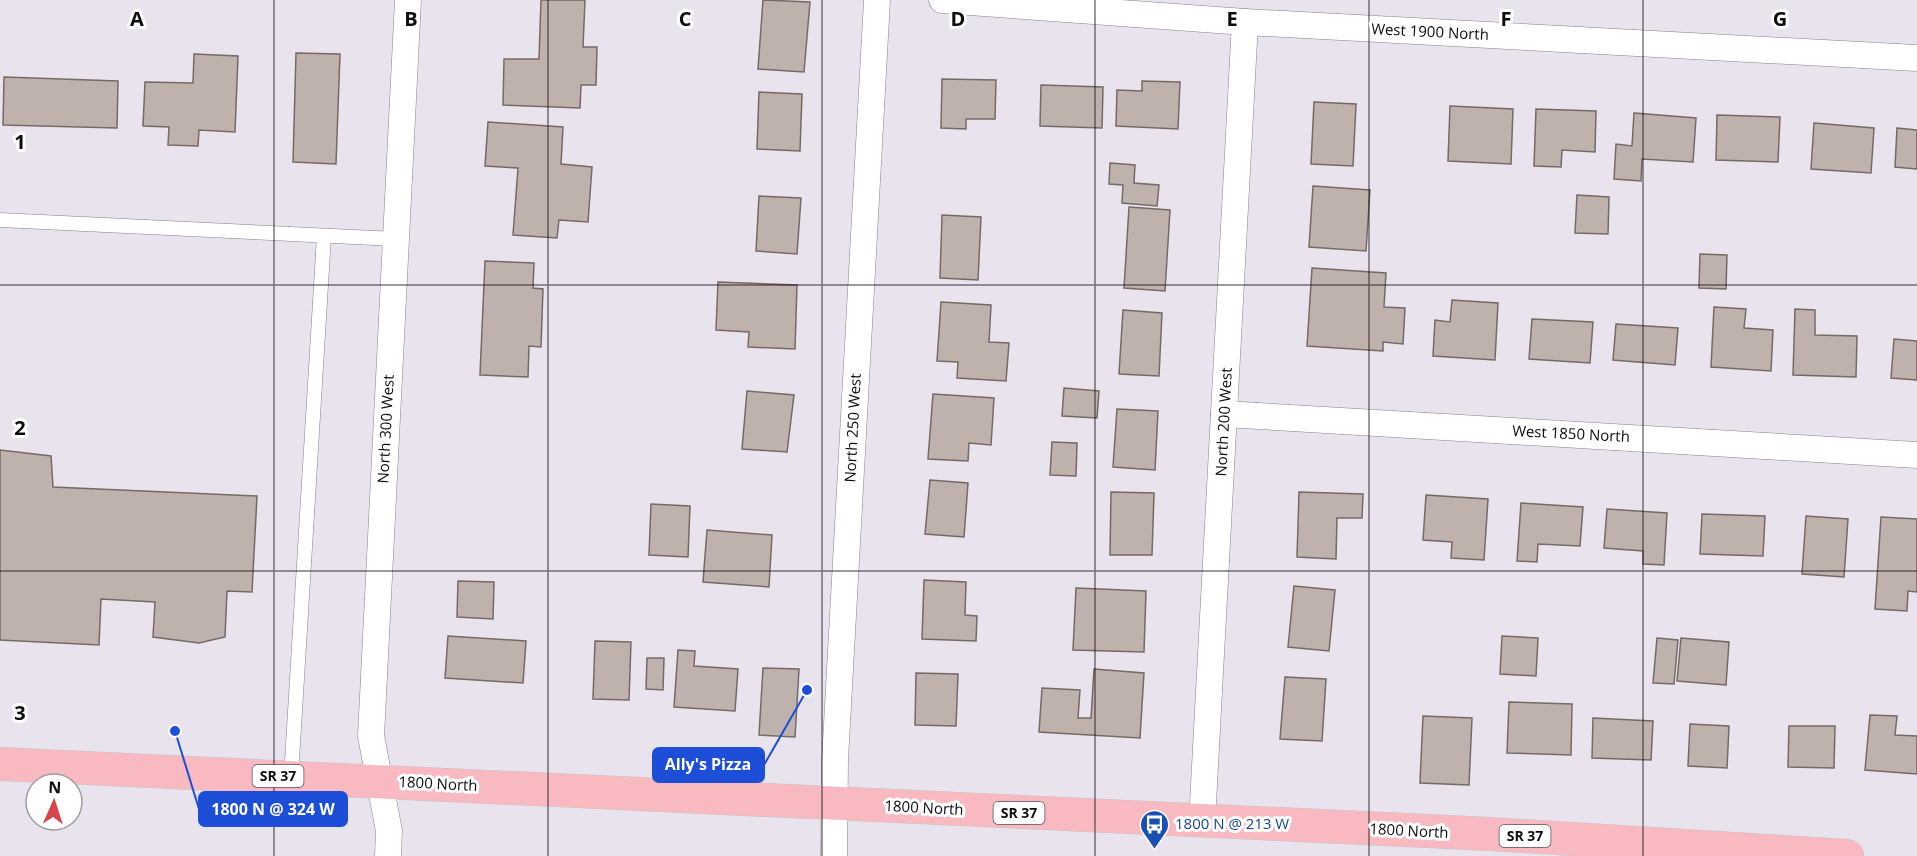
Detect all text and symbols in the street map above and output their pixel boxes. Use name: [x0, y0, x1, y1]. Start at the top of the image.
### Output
text: A: [130, 5, 144, 32]
text: B: [404, 5, 418, 32]
text: C: [679, 5, 692, 32]
text: D: [951, 5, 965, 32]
text: E: [1226, 5, 1238, 32]
text: F: [1501, 5, 1511, 32]
text: G: [1773, 5, 1787, 32]
street label: West 1900 North: [1371, 18, 1489, 44]
text: 1: [14, 128, 26, 155]
street label: North 200 West: [1210, 367, 1236, 477]
street label: North 250 West: [839, 373, 865, 483]
street label: North 300 West: [372, 374, 398, 484]
text: 2: [14, 414, 26, 441]
street label: West 1850 North: [1512, 420, 1630, 446]
text: 3: [14, 699, 26, 726]
callout: Ally's Pizza: [653, 748, 764, 782]
text: Ally's Pizza: [665, 753, 751, 775]
road number: SR 37: [252, 765, 304, 787]
street label: 1800 North: [398, 771, 478, 795]
north arrow: [24, 772, 84, 832]
text: N: [48, 776, 62, 798]
callout: 1800 N @ 324 W: [199, 792, 347, 826]
street label: 1800 North: [884, 795, 964, 819]
text: 1800 N @ 324 W: [211, 798, 335, 820]
road number: SR 37: [994, 802, 1044, 824]
bus stop icon: 1800 N @ 213 W: [1138, 808, 1170, 850]
place label: 1800 N @ 213 W: [1175, 813, 1289, 833]
street label: 1800 North: [1369, 818, 1449, 842]
road number: SR 37: [1500, 825, 1550, 847]

